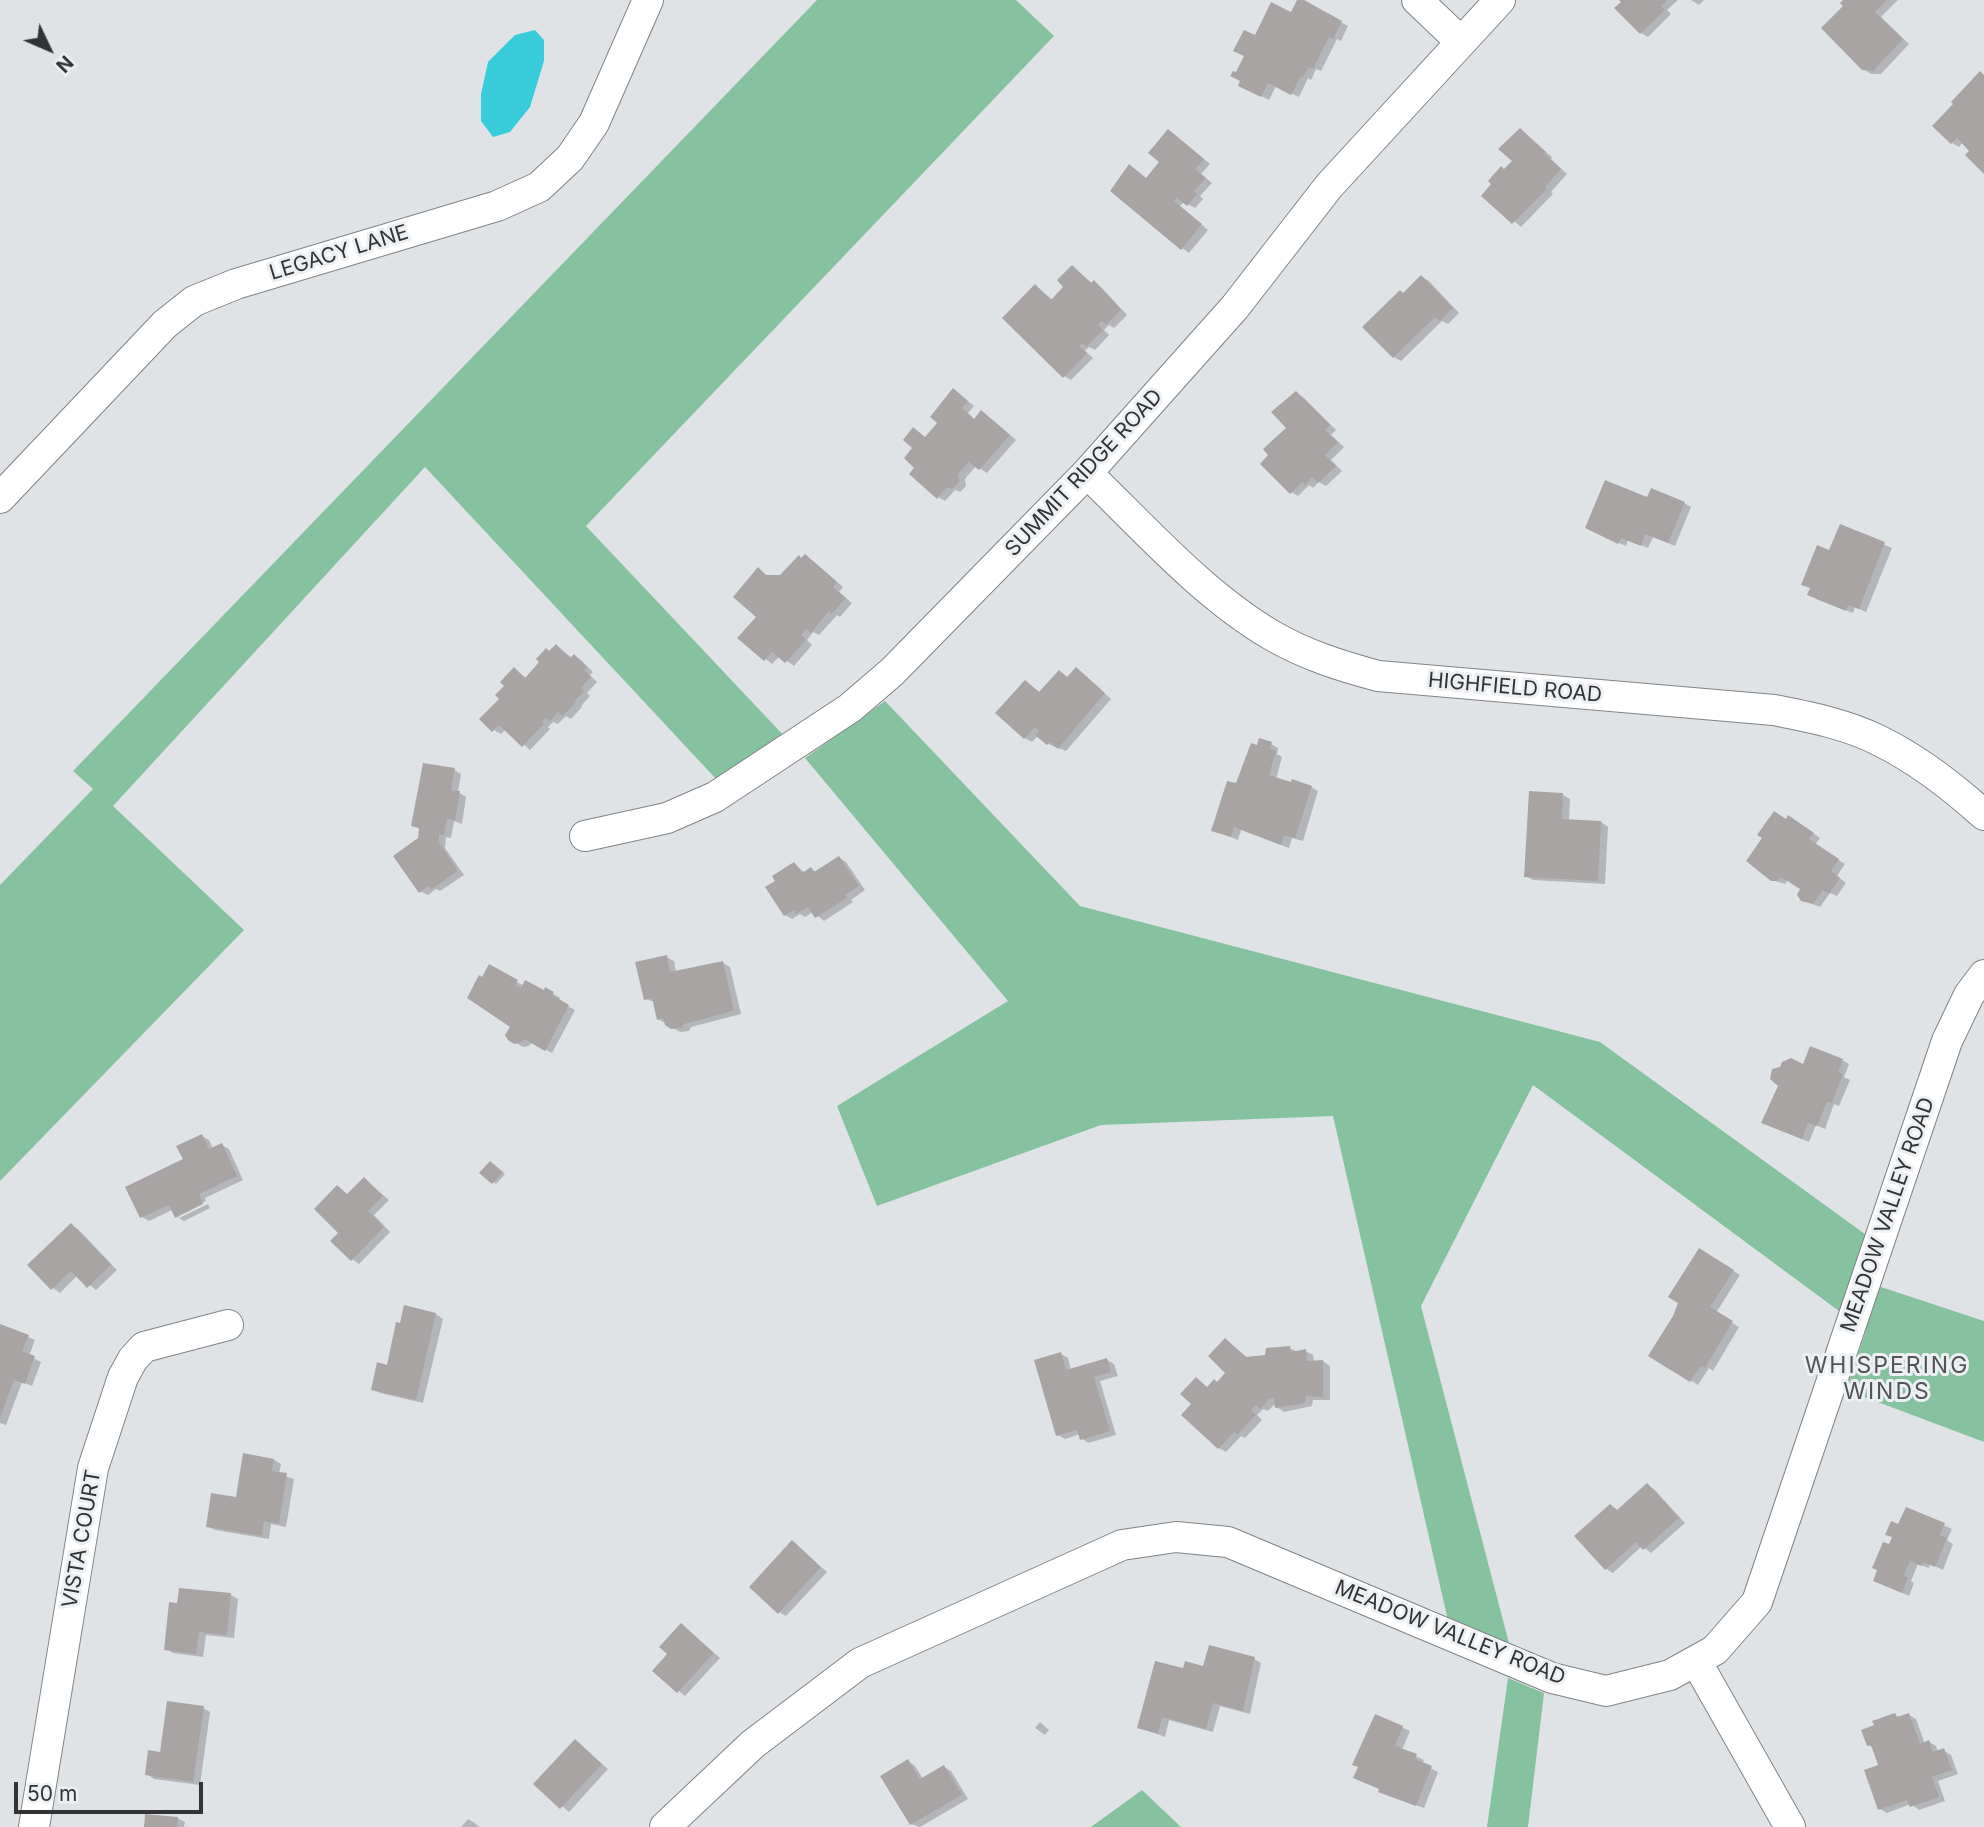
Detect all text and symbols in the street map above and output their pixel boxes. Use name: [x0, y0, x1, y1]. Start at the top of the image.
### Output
north arrow: [14, 14, 84, 84]
text: N: [51, 51, 78, 77]
street label: LEGACY LANE: [267, 220, 411, 286]
street label: SUMMIT RIDGE ROAD: [1000, 384, 1168, 562]
street label: HIGHFIELD ROAD: [1427, 668, 1603, 708]
street label: MEADOW VALLEY ROAD: [1836, 1094, 1940, 1336]
district label: WHISPERING WINDS: [1806, 1352, 1968, 1406]
street label: VISTA COURT: [57, 1468, 107, 1610]
street label: MEADOW VALLEY ROAD: [1331, 1575, 1569, 1691]
scale bar: [18, 1768, 206, 1812]
text: 50 m: [27, 1781, 77, 1806]

